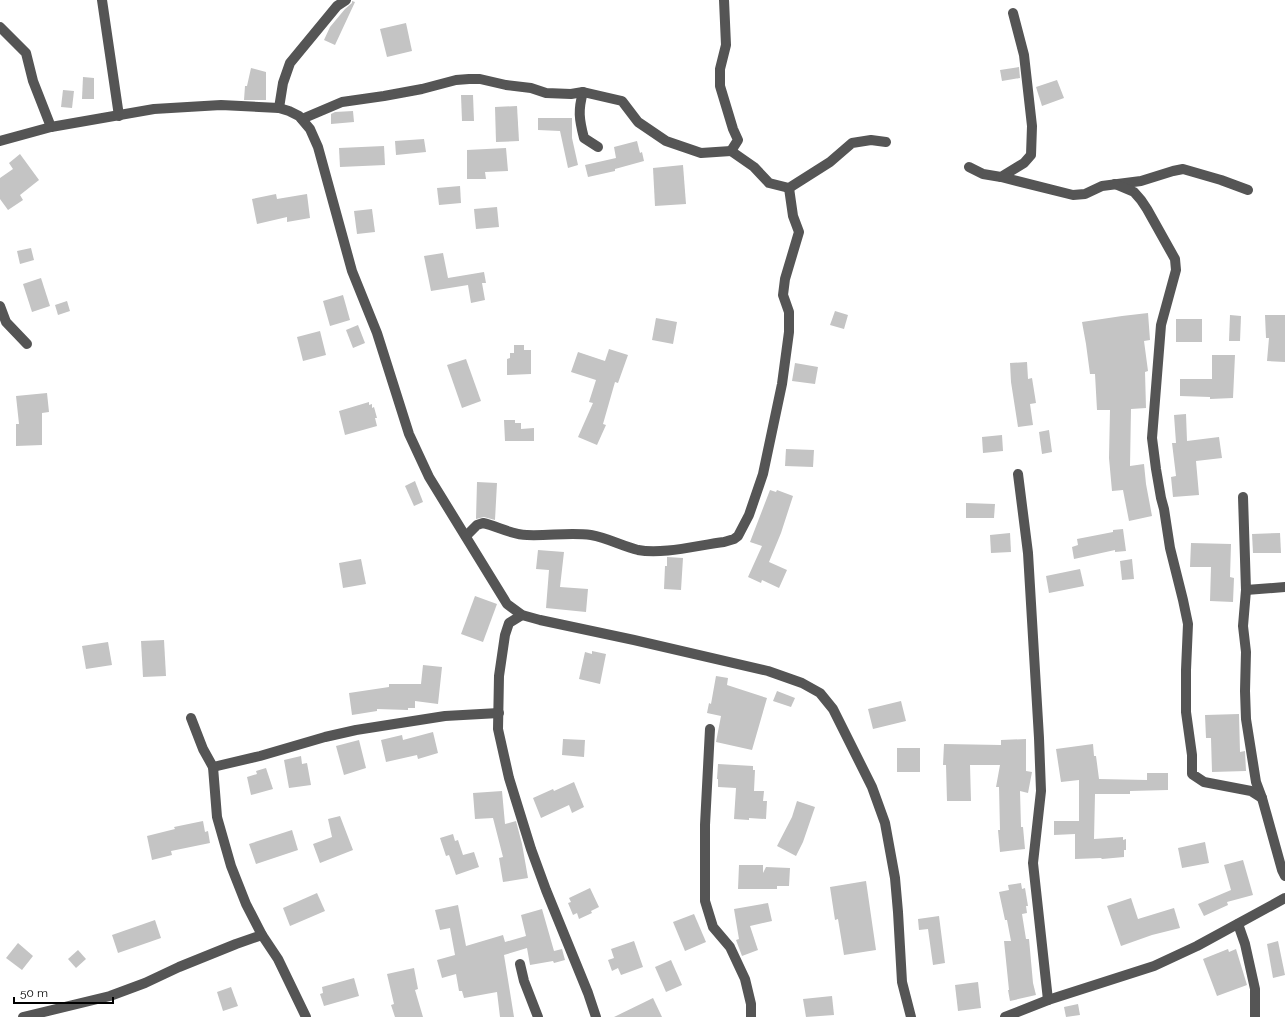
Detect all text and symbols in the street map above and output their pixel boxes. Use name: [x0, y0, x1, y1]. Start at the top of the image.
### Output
scale bar: [14, 979, 113, 1005]
text: 50 m: [20, 986, 48, 1000]

